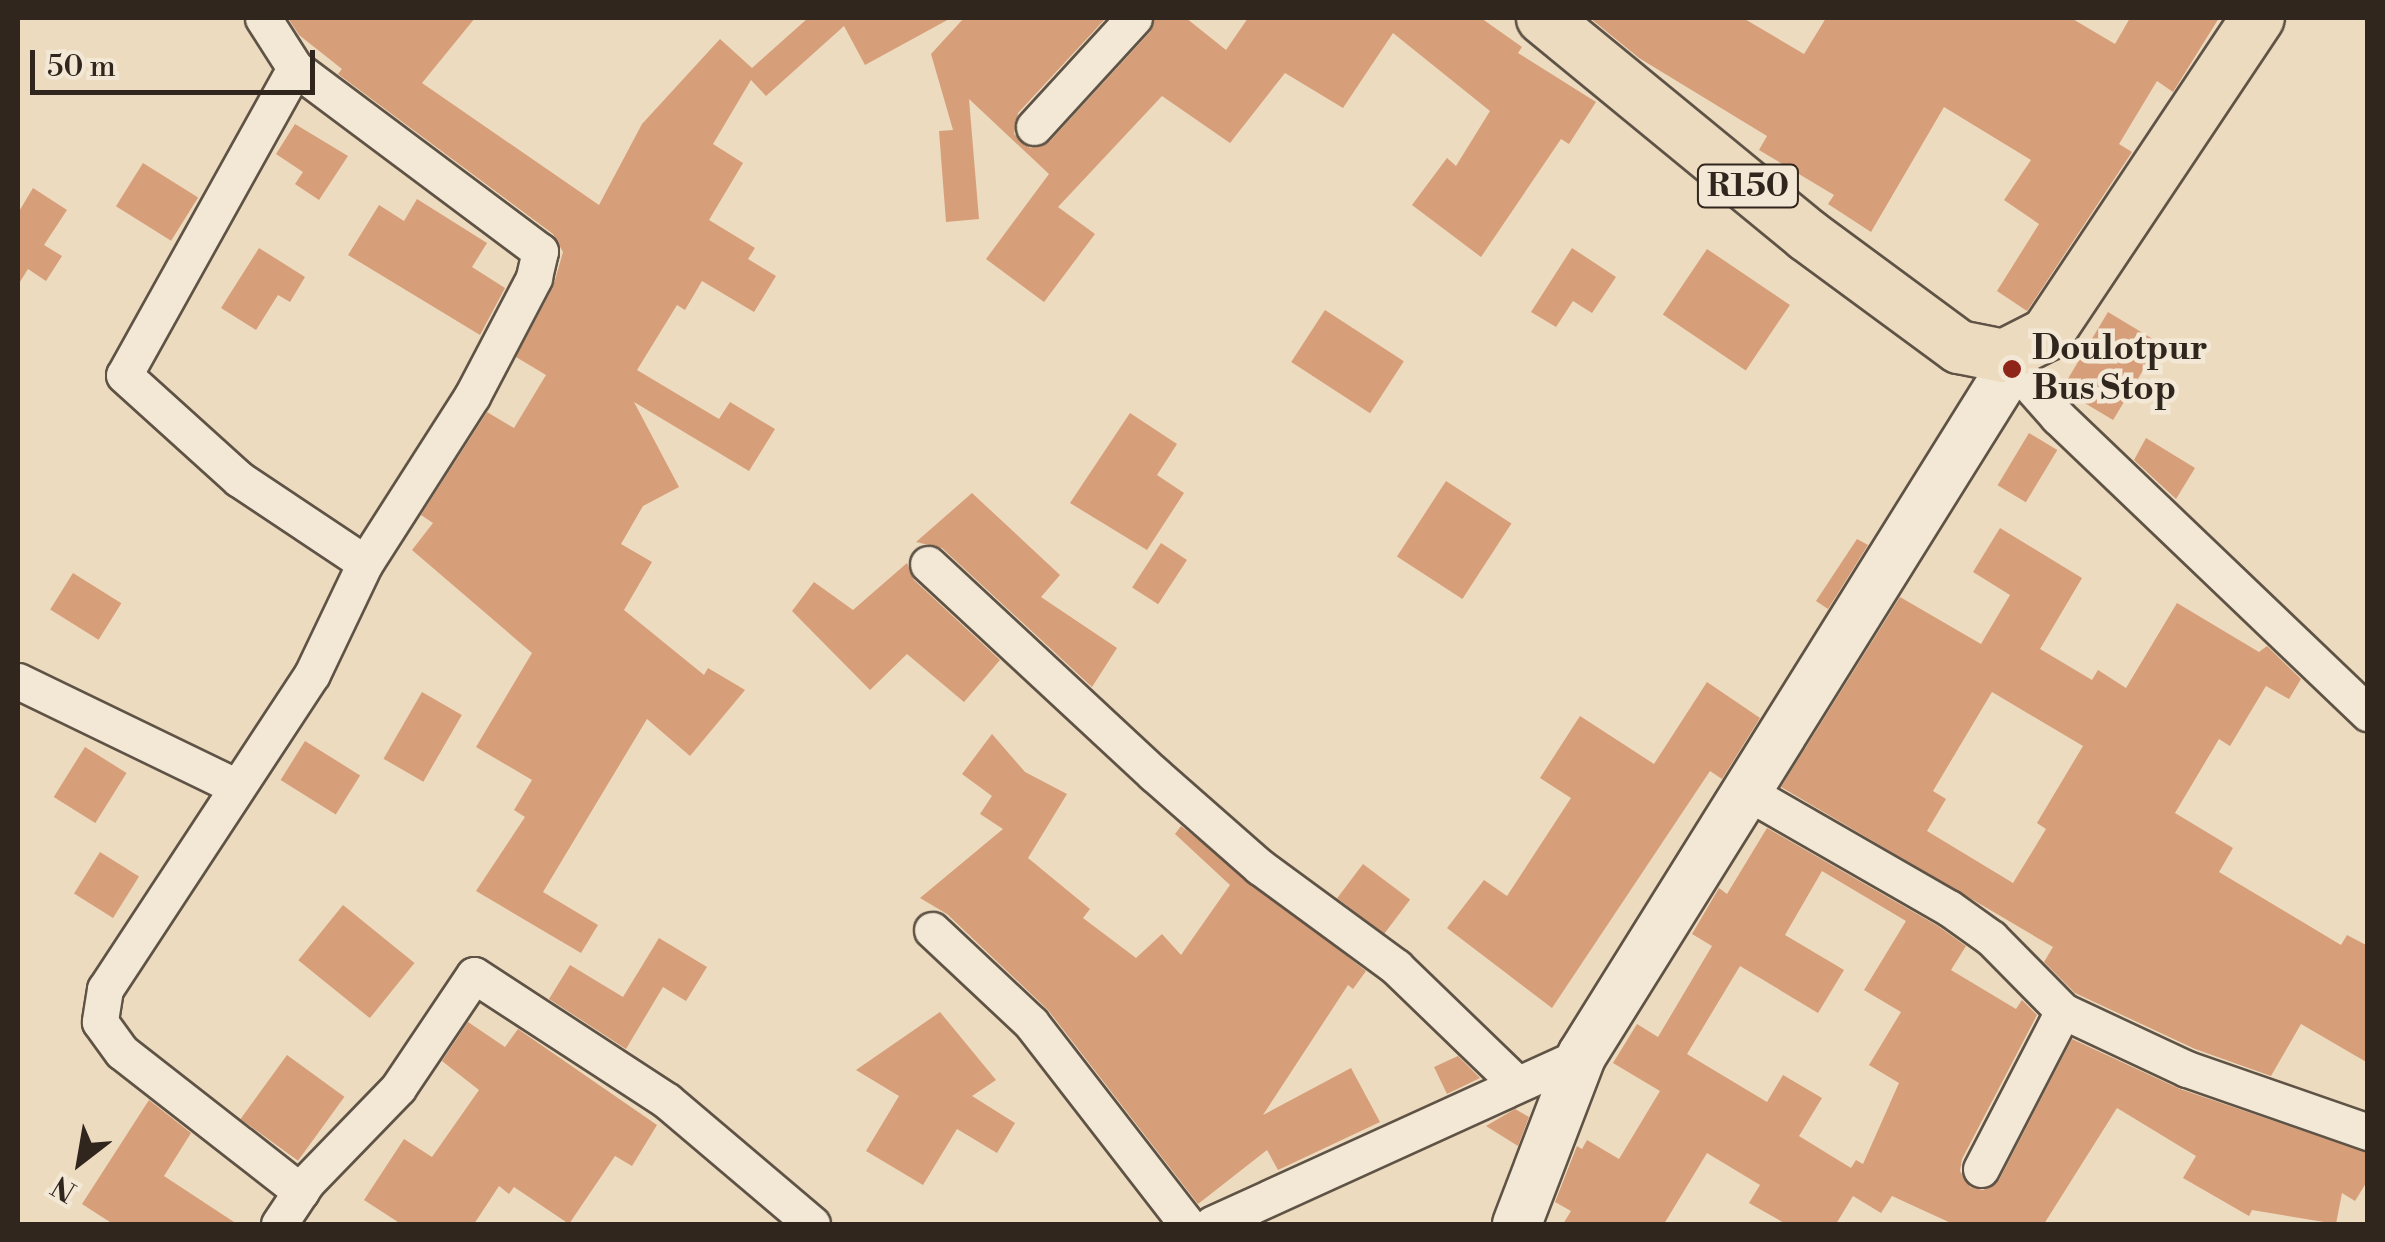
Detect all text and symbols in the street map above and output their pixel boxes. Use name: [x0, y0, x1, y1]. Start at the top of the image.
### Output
scale bar: [35, 30, 320, 92]
text: 50 m: [47, 48, 116, 86]
road number: R150: [1696, 159, 1800, 213]
place label: Doulotpur Bus Stop: [2032, 328, 2208, 410]
marker: Doulotpur Bus Stop: [2001, 358, 2023, 380]
north arrow: [30, 1112, 130, 1212]
text: N: [46, 1167, 83, 1209]

